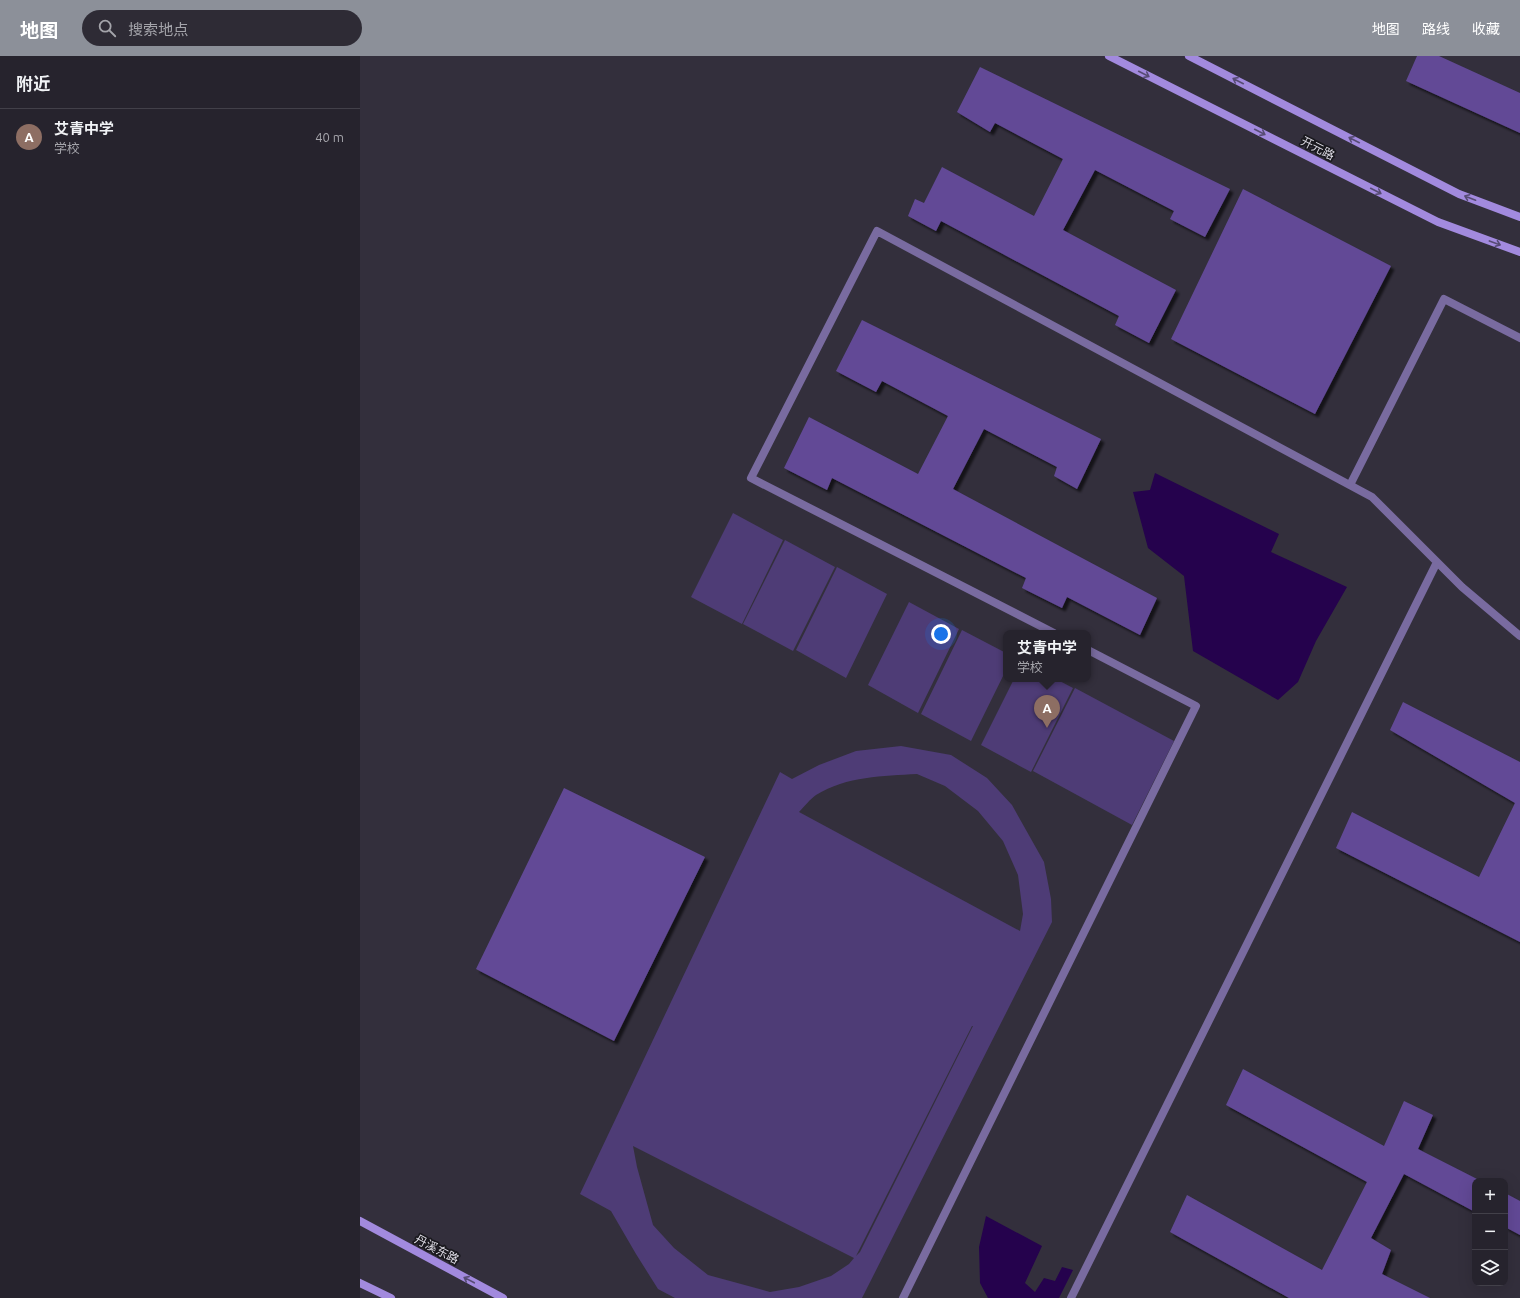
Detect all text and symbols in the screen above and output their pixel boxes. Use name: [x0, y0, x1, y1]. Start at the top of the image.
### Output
search box: [82, 10, 362, 46]
icon: search: [96, 17, 118, 39]
text: 地图: [20, 19, 58, 41]
text: 搜索地点: [128, 21, 188, 38]
text: 地图: [1372, 21, 1400, 37]
text: 路线: [1422, 21, 1450, 37]
text: 收藏: [1472, 21, 1500, 37]
one-way arrow: [1138, 70, 1150, 78]
text: 附近: [16, 74, 50, 93]
one-way arrow: [1233, 77, 1245, 84]
text: 艾青中学: [54, 120, 114, 137]
one-way arrow: [1254, 129, 1266, 136]
text: A: [24, 130, 34, 144]
text: 40 m: [315, 130, 344, 144]
street label: 开元路: [1299, 134, 1337, 162]
one-way arrow: [1348, 136, 1360, 144]
text: 学校: [54, 141, 80, 155]
one-way arrow: [1370, 187, 1382, 195]
one-way arrow: [1465, 194, 1477, 202]
one-way arrow: [1489, 239, 1501, 247]
your location: [931, 624, 951, 644]
popup: [1003, 630, 1091, 682]
text: 艾青中学: [1017, 639, 1077, 656]
text: 学校: [1017, 660, 1043, 674]
pin: A: [1034, 695, 1060, 728]
map controls: [1472, 1178, 1508, 1286]
button: +: [1472, 1178, 1508, 1214]
button: −: [1472, 1214, 1508, 1250]
street label: 丹溪东路: [413, 1232, 461, 1266]
button: layers: [1472, 1250, 1508, 1286]
one-way arrow: [463, 1275, 475, 1283]

